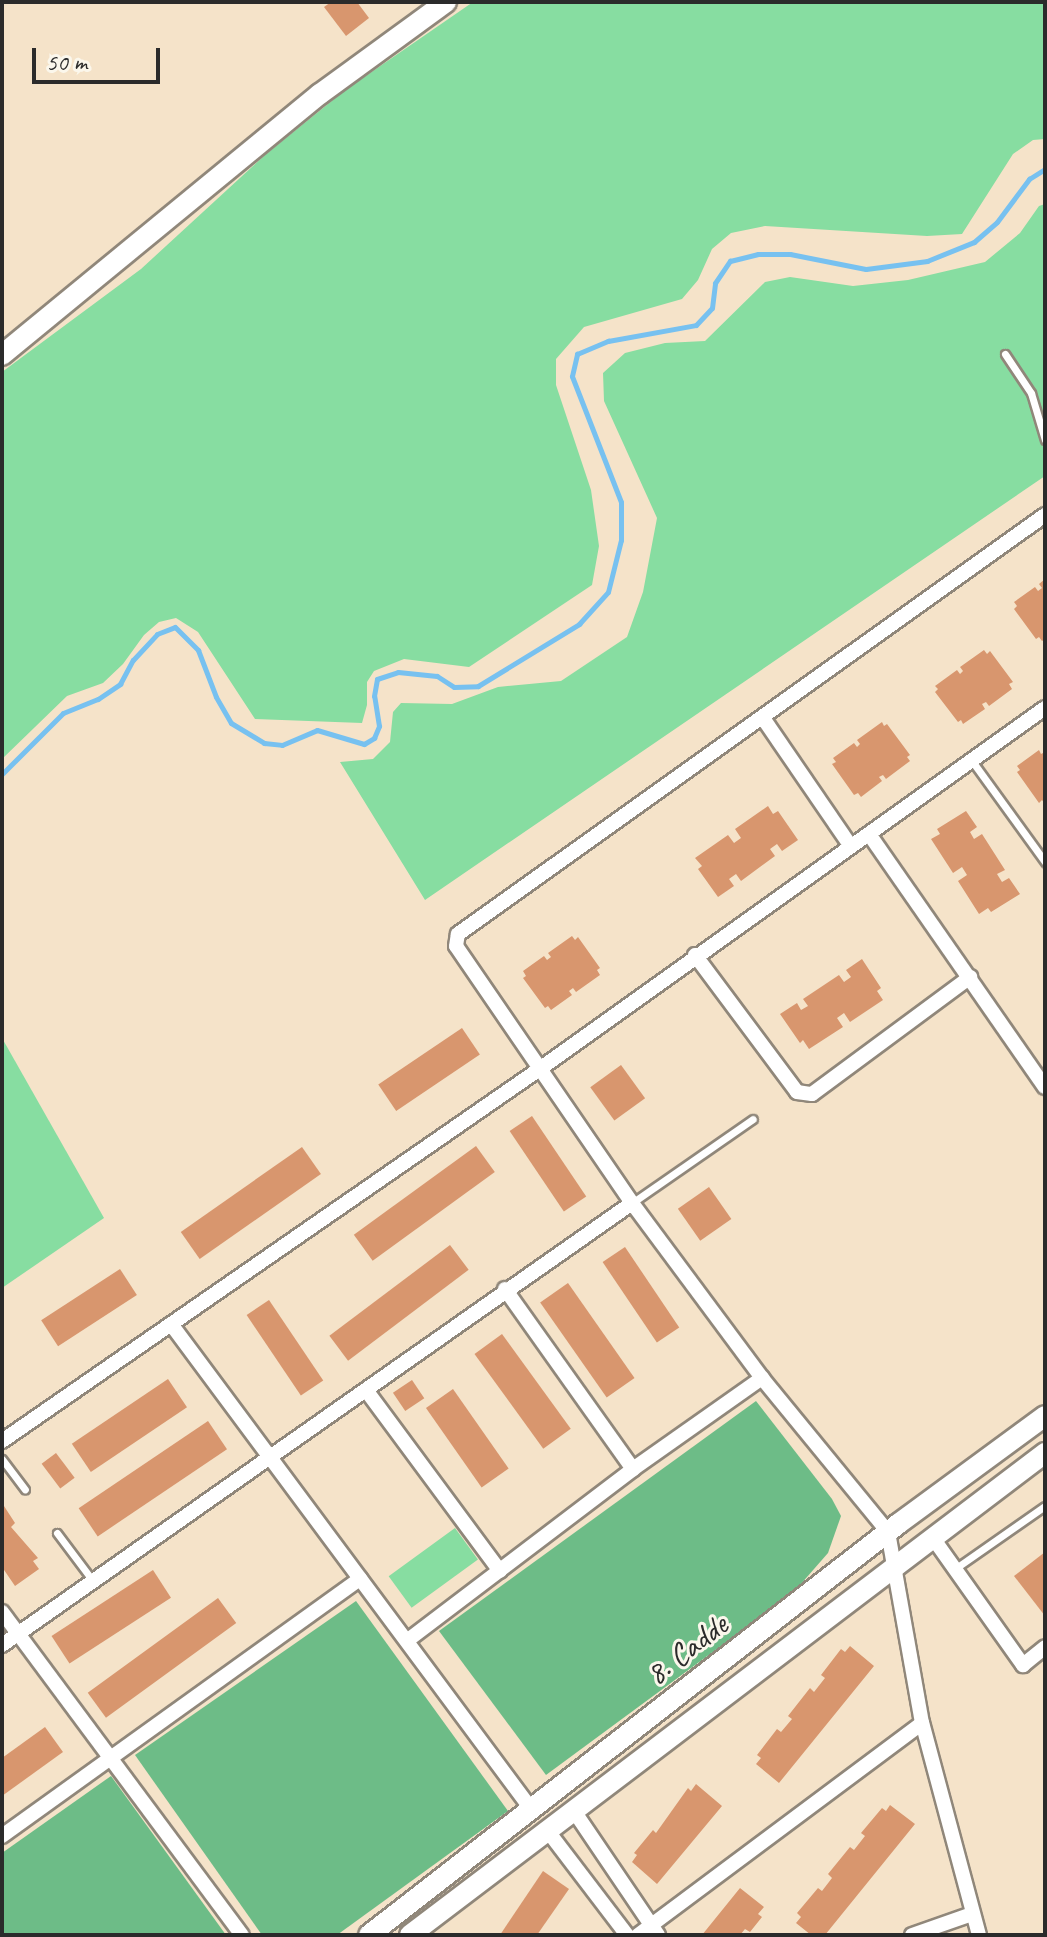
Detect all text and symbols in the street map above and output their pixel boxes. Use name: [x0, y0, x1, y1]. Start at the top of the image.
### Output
scale bar: [36, 32, 164, 82]
text: 50 m: [46, 47, 87, 77]
street label: 8. Cadde: [638, 1606, 736, 1694]

